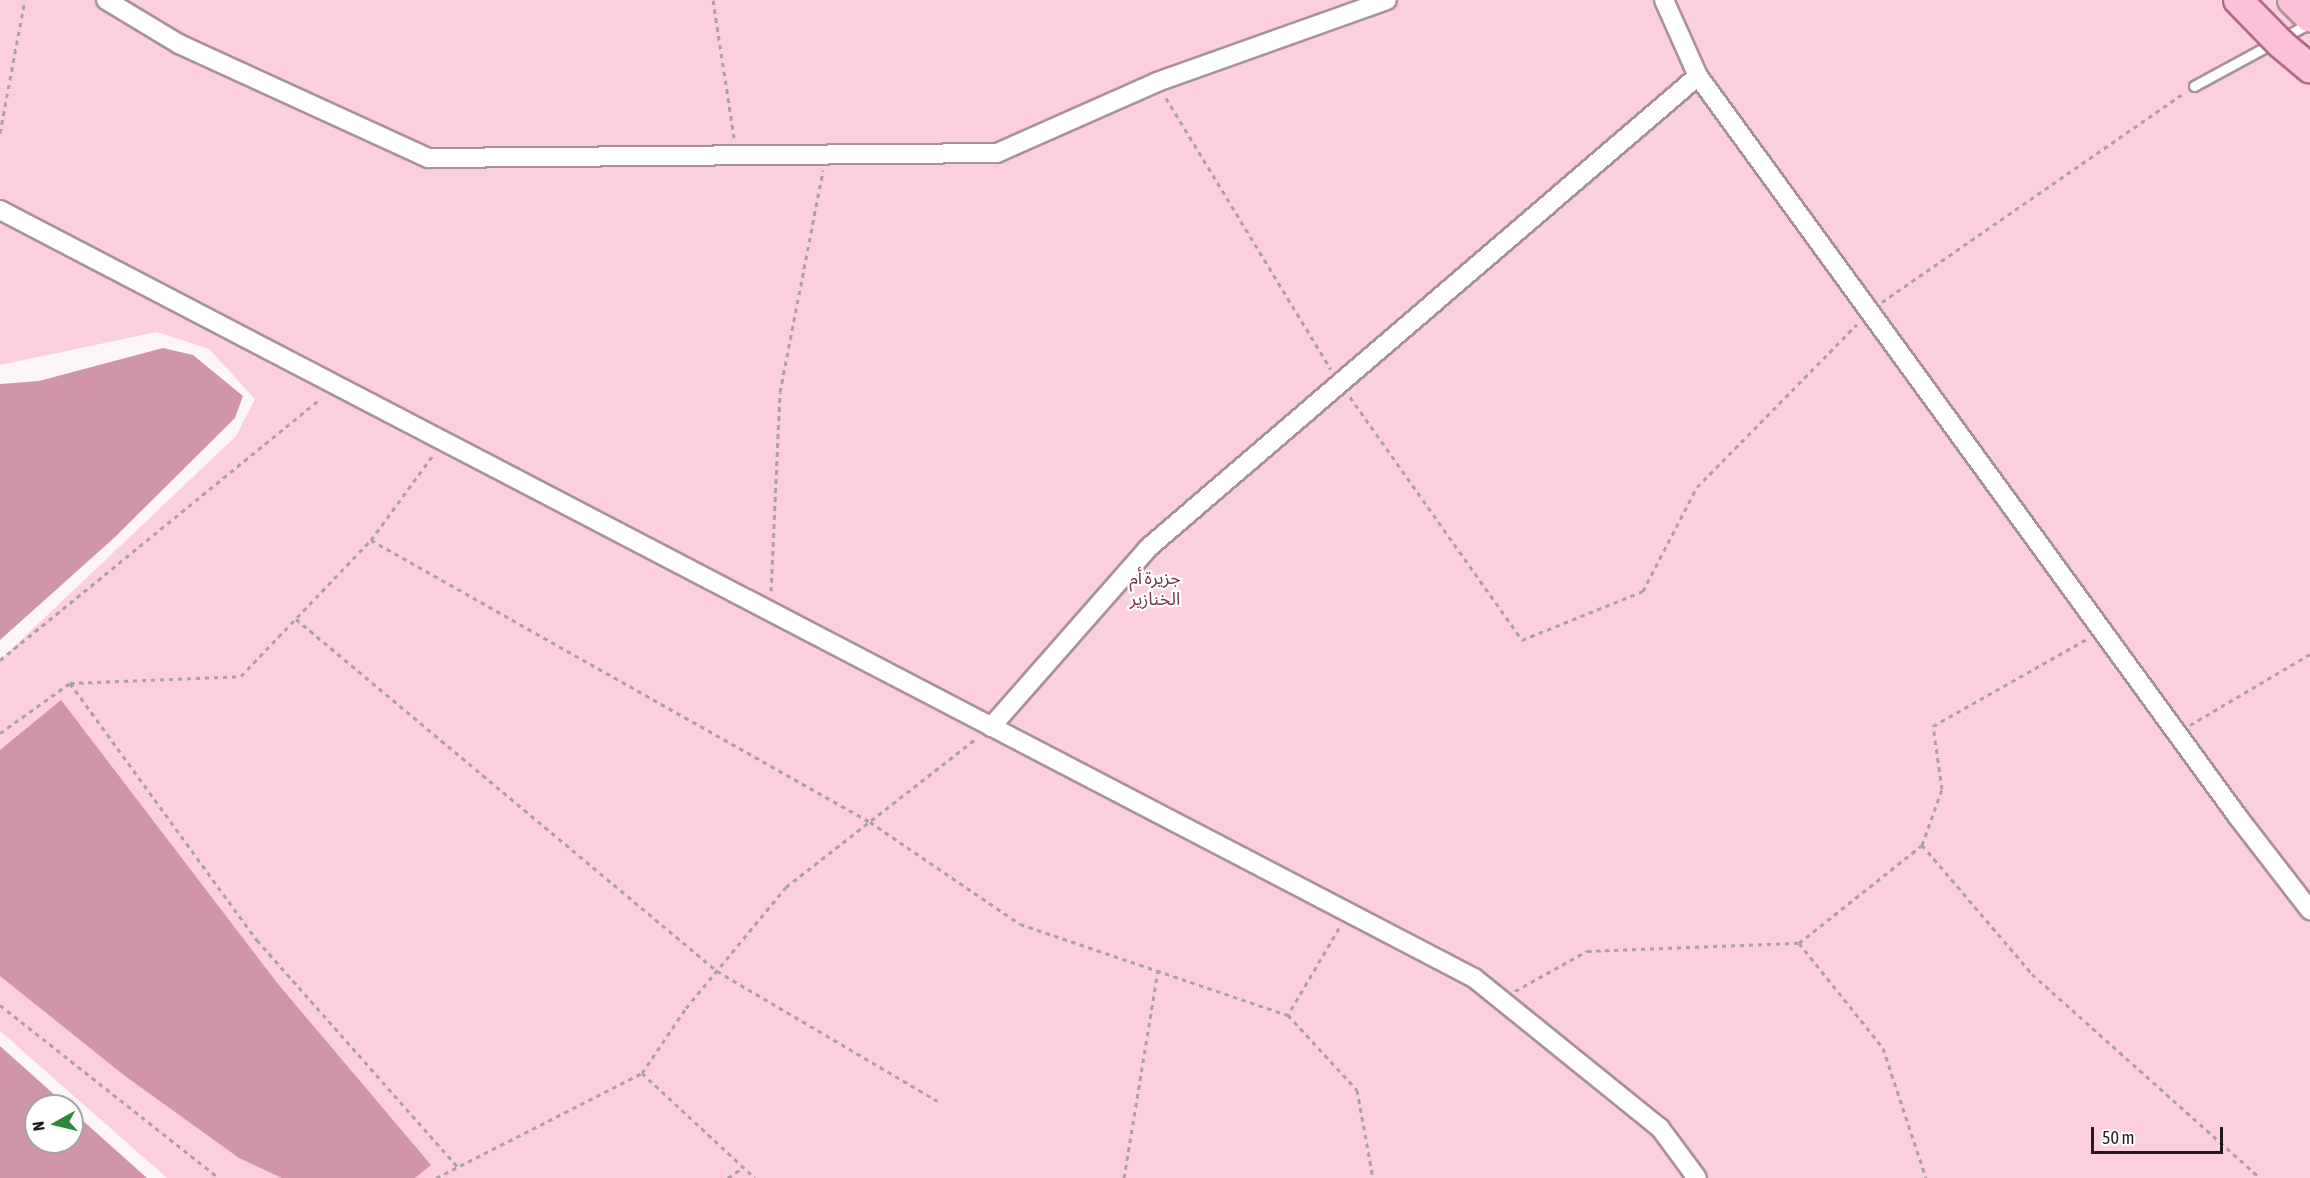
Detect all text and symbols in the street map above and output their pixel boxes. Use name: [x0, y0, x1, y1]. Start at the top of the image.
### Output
park label: جزيرة أم الخنازير: [1129, 568, 1181, 610]
north arrow: [24, 1094, 84, 1154]
scale bar: [2094, 1115, 2226, 1153]
text: N: [29, 1120, 48, 1132]
text: 50 m: [2102, 1127, 2134, 1148]

